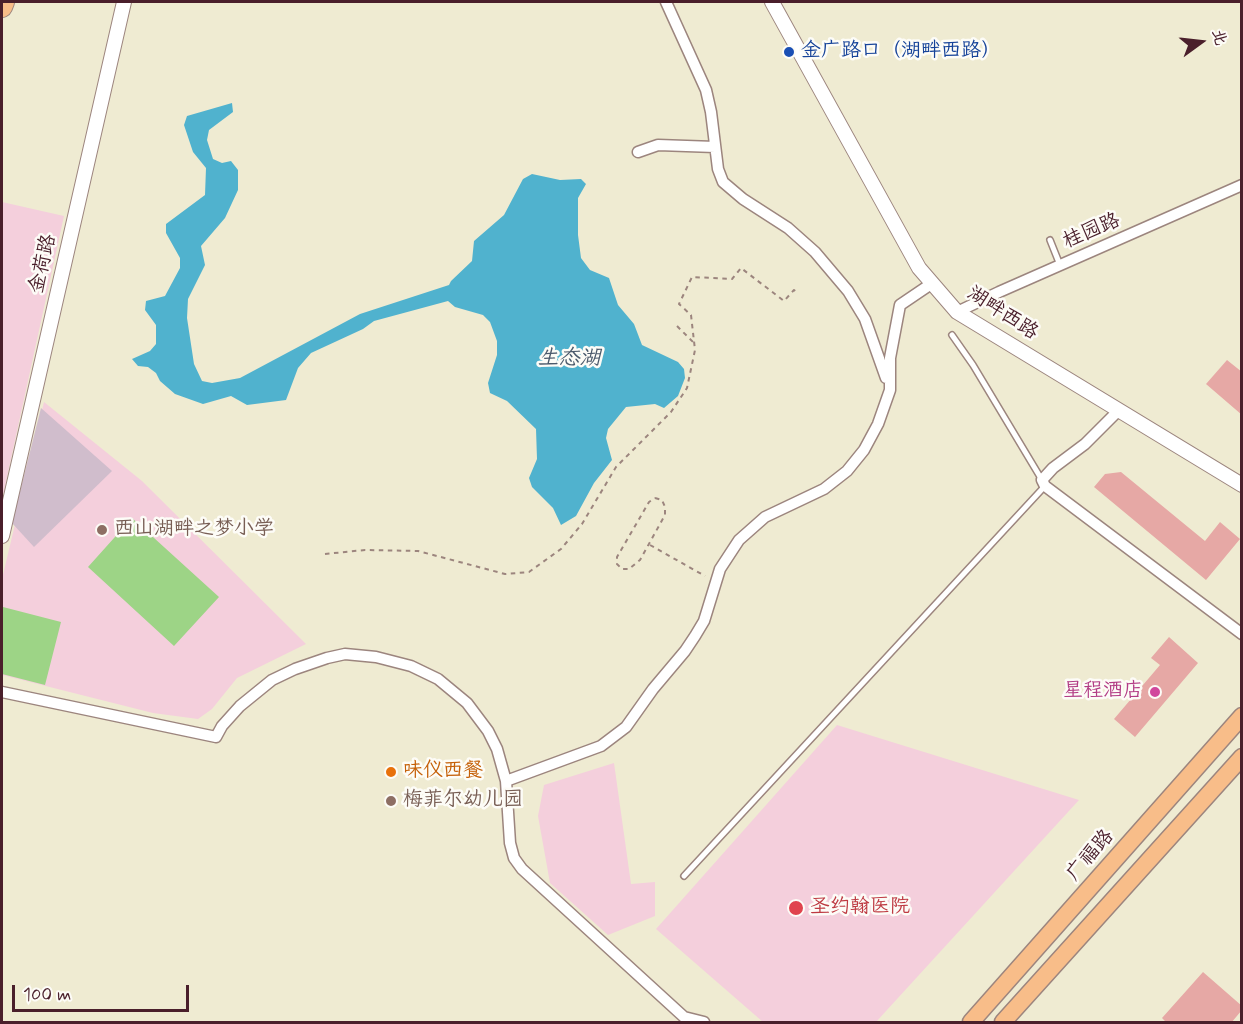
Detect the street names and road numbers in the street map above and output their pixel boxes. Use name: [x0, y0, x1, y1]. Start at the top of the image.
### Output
street label: 桂园路: [1060, 209, 1124, 255]
street label: 金荷路: [26, 232, 62, 296]
street label: 湖畔西路: [962, 282, 1042, 346]
street label: 广福路: [1062, 825, 1120, 887]

